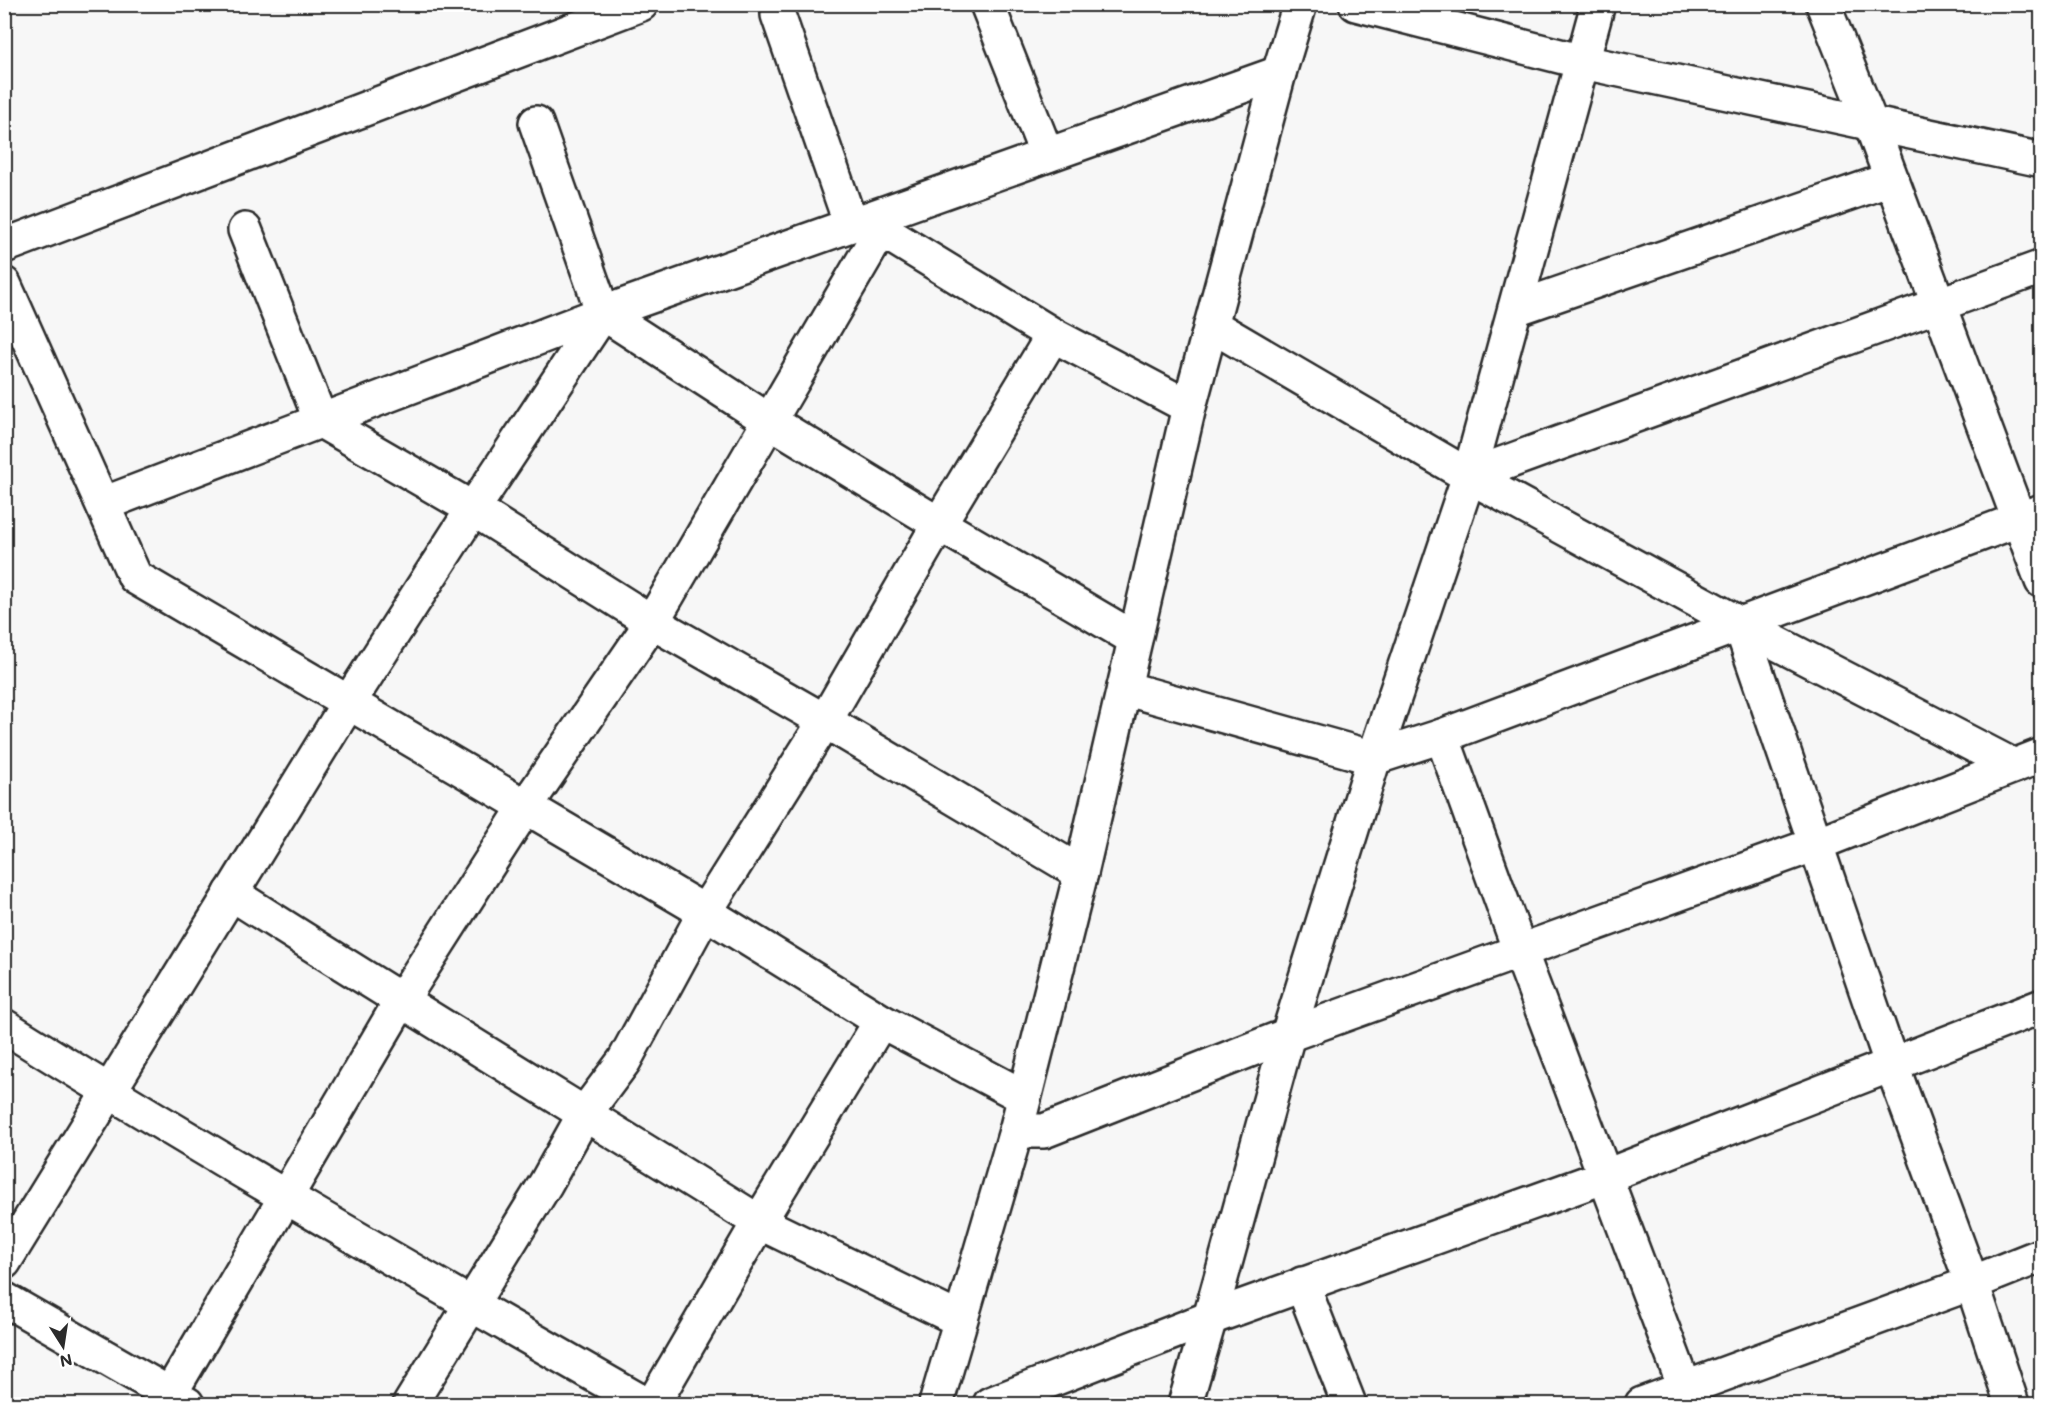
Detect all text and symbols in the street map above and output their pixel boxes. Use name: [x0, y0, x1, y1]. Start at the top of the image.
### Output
north arrow: [33, 1316, 93, 1376]
text: N: [58, 1350, 74, 1373]

